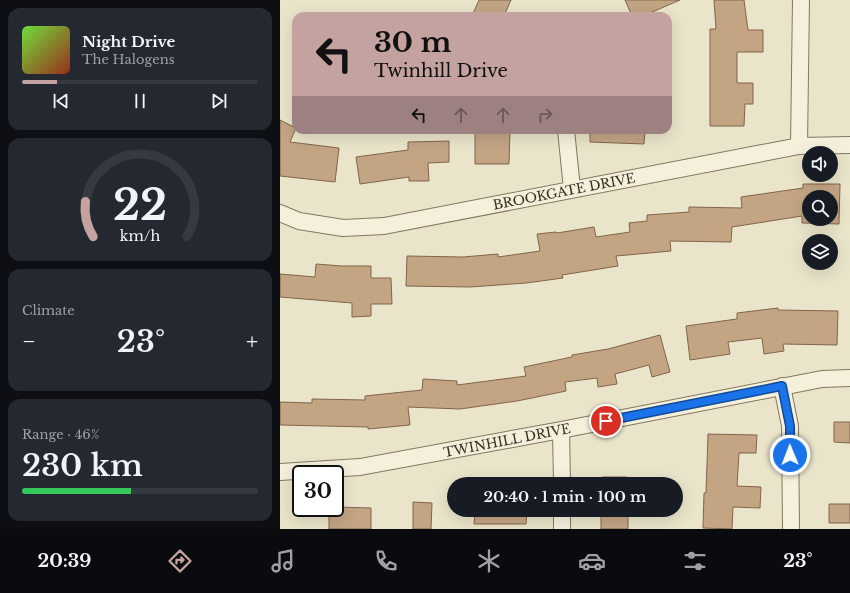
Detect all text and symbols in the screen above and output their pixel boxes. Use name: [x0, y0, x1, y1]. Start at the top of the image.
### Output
text: 30 m: [374, 25, 451, 60]
icon: left: [308, 28, 360, 80]
text: Night Drive: [82, 32, 175, 51]
text: The Halogens: [82, 51, 175, 68]
text: Twinhill Drive: [374, 60, 508, 82]
icon: previous: [50, 90, 72, 112]
icon: pause: [129, 90, 151, 112]
icon: next: [208, 90, 230, 112]
icon: left: [408, 104, 430, 126]
icon: ahead: [450, 104, 472, 126]
icon: ahead: [492, 104, 514, 126]
icon: right: [534, 104, 556, 126]
map controls: [802, 146, 838, 270]
button: sound: [802, 146, 838, 182]
street label: BROOKGATE DRIVE: [492, 169, 637, 214]
text: 22: [113, 180, 167, 231]
button: search: [802, 190, 838, 226]
text: km/h: [120, 227, 160, 245]
button: layers: [802, 234, 838, 270]
text: Climate: [22, 302, 75, 319]
text: 23°: [117, 323, 165, 360]
text: −: [22, 328, 36, 355]
text: +: [246, 328, 258, 355]
pin: [589, 404, 623, 438]
icon: arrive: [595, 410, 617, 432]
street label: TWINHILL DRIVE: [442, 420, 572, 461]
text: Range · 46%: [22, 426, 99, 443]
position arrow: [769, 434, 811, 476]
text: 230 km: [22, 447, 143, 484]
speed limit sign: 30: [292, 465, 344, 517]
text: 20:40 · 1 min · 100 m: [483, 487, 647, 506]
icon: directions: [166, 547, 194, 575]
icon: music: [269, 547, 297, 575]
icon: phone: [372, 547, 400, 575]
icon: climate: [475, 547, 503, 575]
icon: car: [578, 547, 606, 575]
icon: filters: [681, 547, 709, 575]
text: 20:39: [37, 550, 91, 572]
text: 23°: [783, 550, 813, 572]

